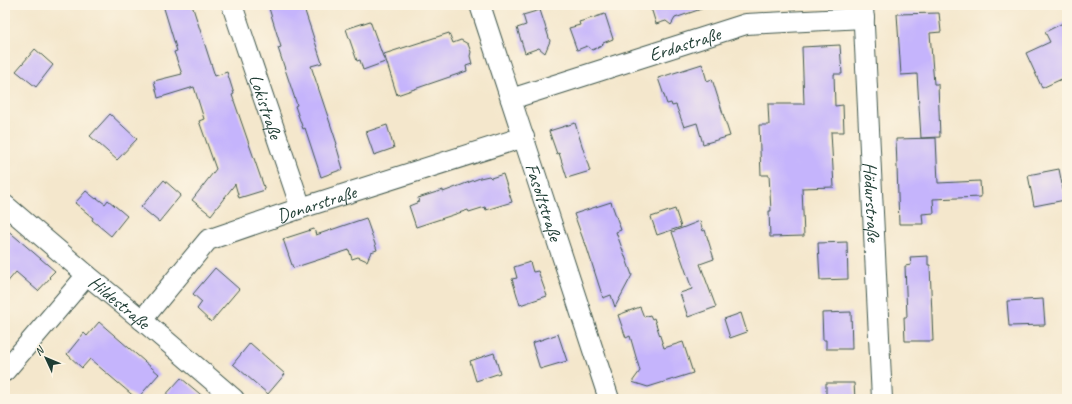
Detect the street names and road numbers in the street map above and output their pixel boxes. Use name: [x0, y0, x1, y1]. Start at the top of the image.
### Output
street label: Erdastraße: [646, 21, 725, 67]
street label: Lokistraße: [243, 71, 288, 144]
street label: Fasoltstraße: [520, 160, 568, 246]
street label: Hödurstraße: [858, 161, 885, 244]
street label: Donarstraße: [274, 180, 361, 228]
street label: Hildestraße: [83, 270, 156, 336]

